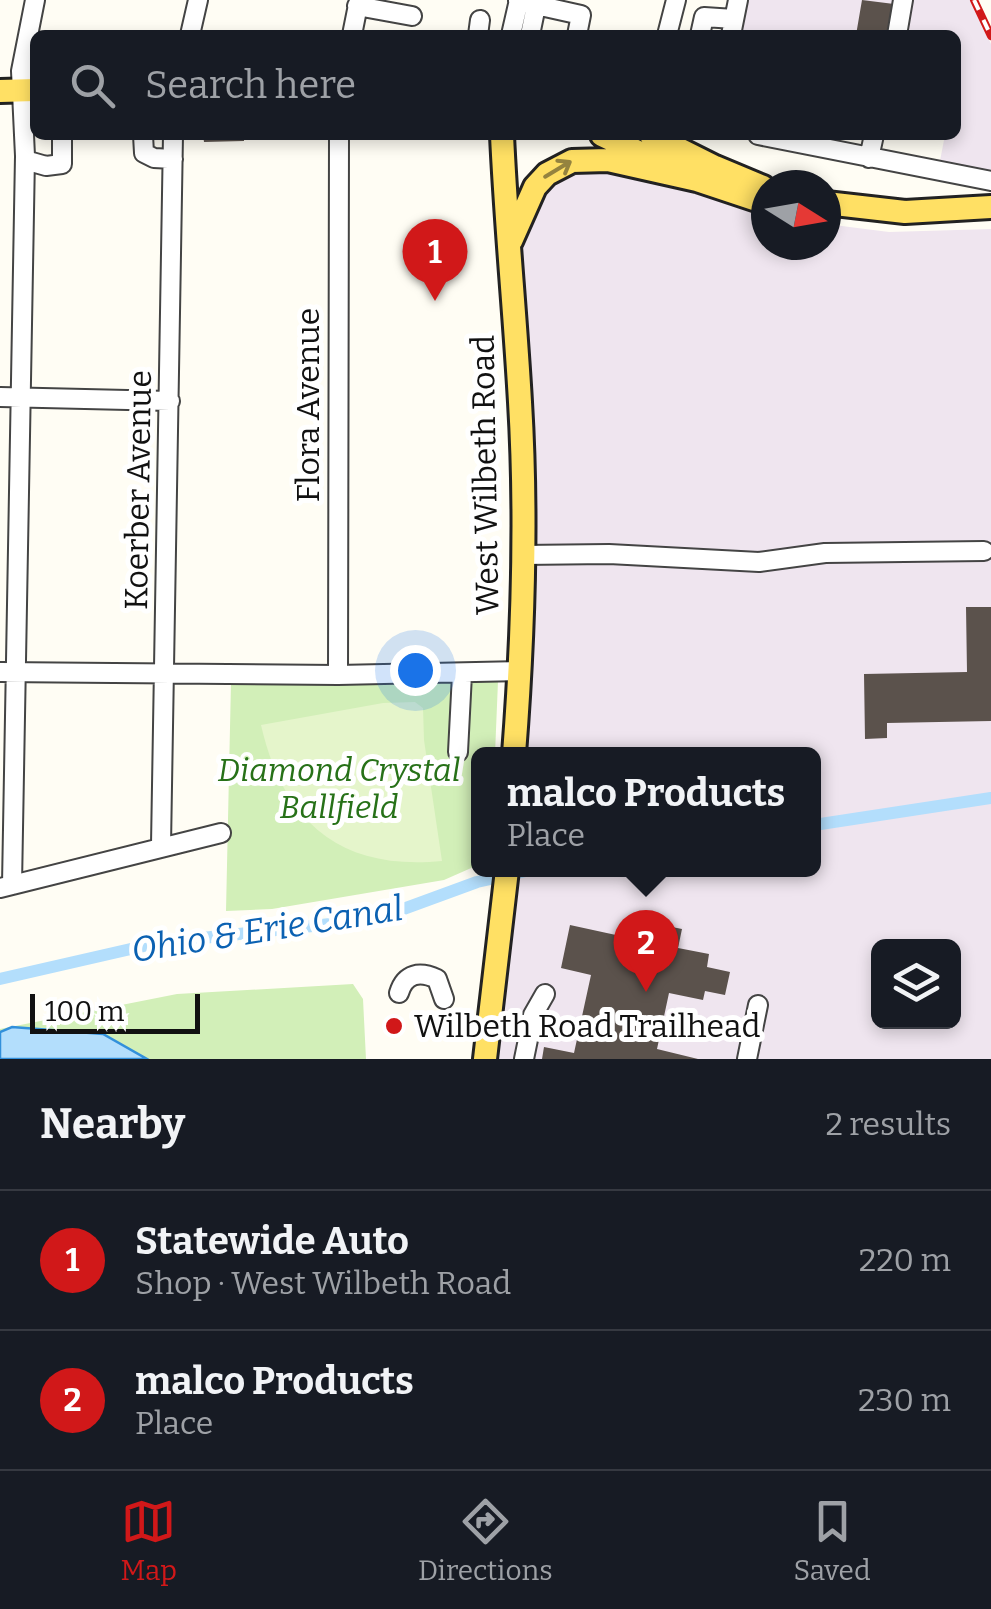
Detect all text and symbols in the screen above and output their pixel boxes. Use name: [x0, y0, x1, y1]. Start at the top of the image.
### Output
search box: [30, 30, 961, 140]
icon: search: [65, 58, 120, 113]
text: Search here: [145, 62, 356, 108]
one-way arrow: [543, 159, 572, 179]
north arrow: [751, 170, 841, 260]
pin: 1: [402, 218, 468, 301]
street label: Flora Avenue: [289, 308, 327, 502]
street label: West Wilbeth Road: [464, 335, 506, 615]
street label: Koerber Avenue: [117, 370, 159, 610]
your location: [390, 645, 441, 696]
popup: [471, 747, 821, 877]
park label: Diamond Crystal Ballfield: [218, 751, 460, 826]
text: malco Products: [507, 770, 785, 816]
text: Place: [507, 816, 585, 854]
water label: Ohio & Erie Canal: [128, 887, 406, 971]
pin: 2: [614, 910, 678, 992]
map controls: [871, 939, 961, 1029]
button: layers: [871, 939, 961, 1029]
scale bar: [30, 989, 200, 1034]
text: 100 m: [45, 995, 125, 1028]
place label: Wilbeth Road Trailhead: [414, 1007, 761, 1045]
marker: Wilbeth Road Trailhead: [383, 1015, 405, 1037]
text: Nearby: [40, 1099, 185, 1149]
text: 2 results: [825, 1105, 951, 1143]
text: Statewide Auto: [135, 1218, 409, 1264]
text: 1: [66, 1241, 79, 1279]
text: 220 m: [859, 1241, 951, 1279]
text: Shop · West Wilbeth Road: [135, 1264, 511, 1302]
text: malco Products: [135, 1358, 414, 1404]
text: 2: [63, 1381, 82, 1419]
text: 230 m: [858, 1381, 951, 1419]
text: Place: [135, 1404, 213, 1442]
tab: Map: [120, 1494, 177, 1587]
tab: Directions: [418, 1494, 553, 1587]
tab: Saved: [794, 1494, 871, 1587]

